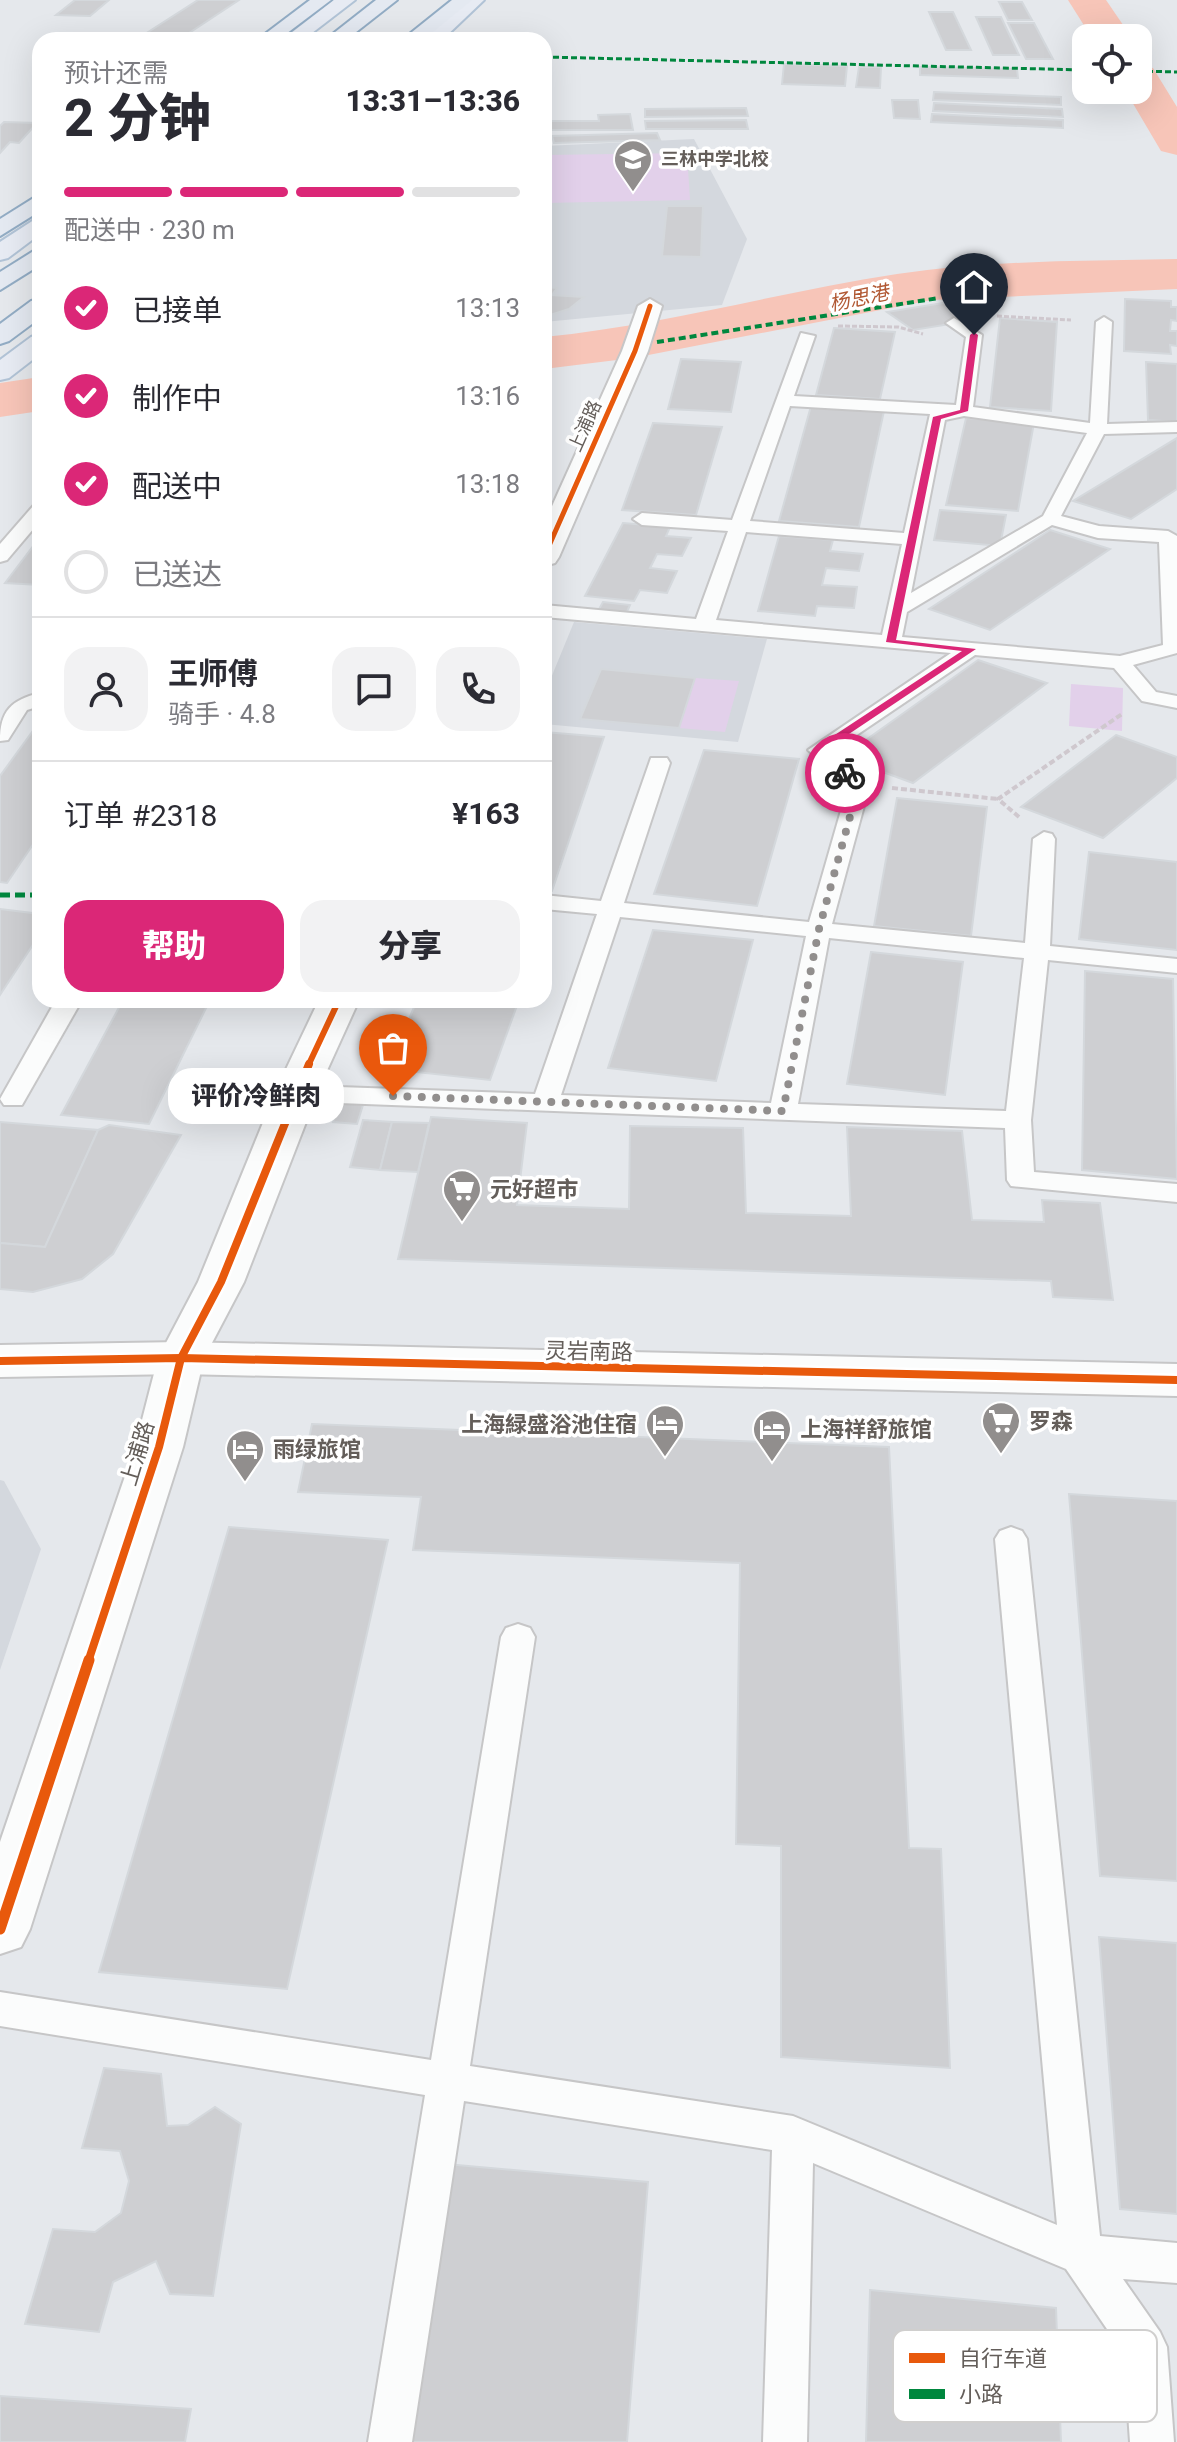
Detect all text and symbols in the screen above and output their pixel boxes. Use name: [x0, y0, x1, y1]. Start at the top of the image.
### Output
map controls: [1072, 24, 1152, 104]
button: locate: [1072, 24, 1152, 104]
text: 预计还需: [64, 58, 168, 88]
text: 13:31–13:36: [345, 83, 520, 118]
text: 2 分钟: [64, 88, 211, 149]
school or university icon: 三林中学北校: [612, 138, 654, 193]
place label: 三林中学北校: [661, 148, 769, 169]
text: 配送中 · 230 m: [64, 215, 235, 245]
pin: [940, 253, 1008, 335]
icon: home: [952, 265, 996, 309]
water label: 杨思港: [827, 279, 894, 316]
icon: check: [64, 286, 108, 330]
text: 已接单: [132, 293, 222, 328]
text: 13:13: [455, 293, 520, 323]
icon: check: [64, 374, 108, 418]
text: 制作中: [132, 381, 222, 416]
text: 13:16: [455, 381, 520, 411]
street label: 上浦路: [564, 397, 605, 455]
icon: check: [64, 462, 108, 506]
text: 配送中: [132, 469, 222, 504]
text: 13:18: [455, 469, 520, 499]
text: 已送达: [132, 557, 222, 592]
button: person: [64, 647, 148, 731]
button: chat: [332, 647, 416, 731]
button: phone: [436, 647, 520, 731]
text: 王师傅: [168, 656, 258, 691]
text: 骑手 · 4.8: [168, 699, 276, 729]
courier: [805, 733, 885, 813]
icon: bike: [823, 751, 867, 795]
text: ¥163: [452, 796, 520, 831]
text: 订单 #2318: [64, 798, 217, 833]
button: 帮助: [64, 900, 284, 992]
button: 分享: [300, 900, 520, 992]
pin: [359, 1014, 427, 1096]
icon: bag: [371, 1026, 415, 1070]
callout: 评价冷鲜肉: [169, 1068, 345, 1124]
text: 评价冷鲜肉: [191, 1081, 321, 1111]
supermarket icon: 元好超市: [441, 1168, 483, 1223]
place label: 元好超市: [490, 1177, 578, 1202]
street label: 灵岩南路: [545, 1338, 633, 1365]
supermarket icon: 罗森: [980, 1400, 1022, 1455]
hotel icon: 上海緑盛浴池住宿: [644, 1403, 686, 1458]
hotel icon: 上海祥舒旅馆: [751, 1408, 793, 1463]
place label: 罗森: [1029, 1409, 1073, 1434]
place label: 上海緑盛浴池住宿: [461, 1412, 637, 1437]
place label: 上海祥舒旅馆: [800, 1417, 932, 1442]
street label: 上浦路: [116, 1418, 159, 1488]
hotel icon: 雨绿旅馆: [224, 1428, 266, 1483]
place label: 雨绿旅馆: [273, 1437, 361, 1462]
legend: [893, 2330, 1157, 2422]
text: 自行车道: [959, 2346, 1047, 2371]
text: 小路: [959, 2382, 1003, 2407]

